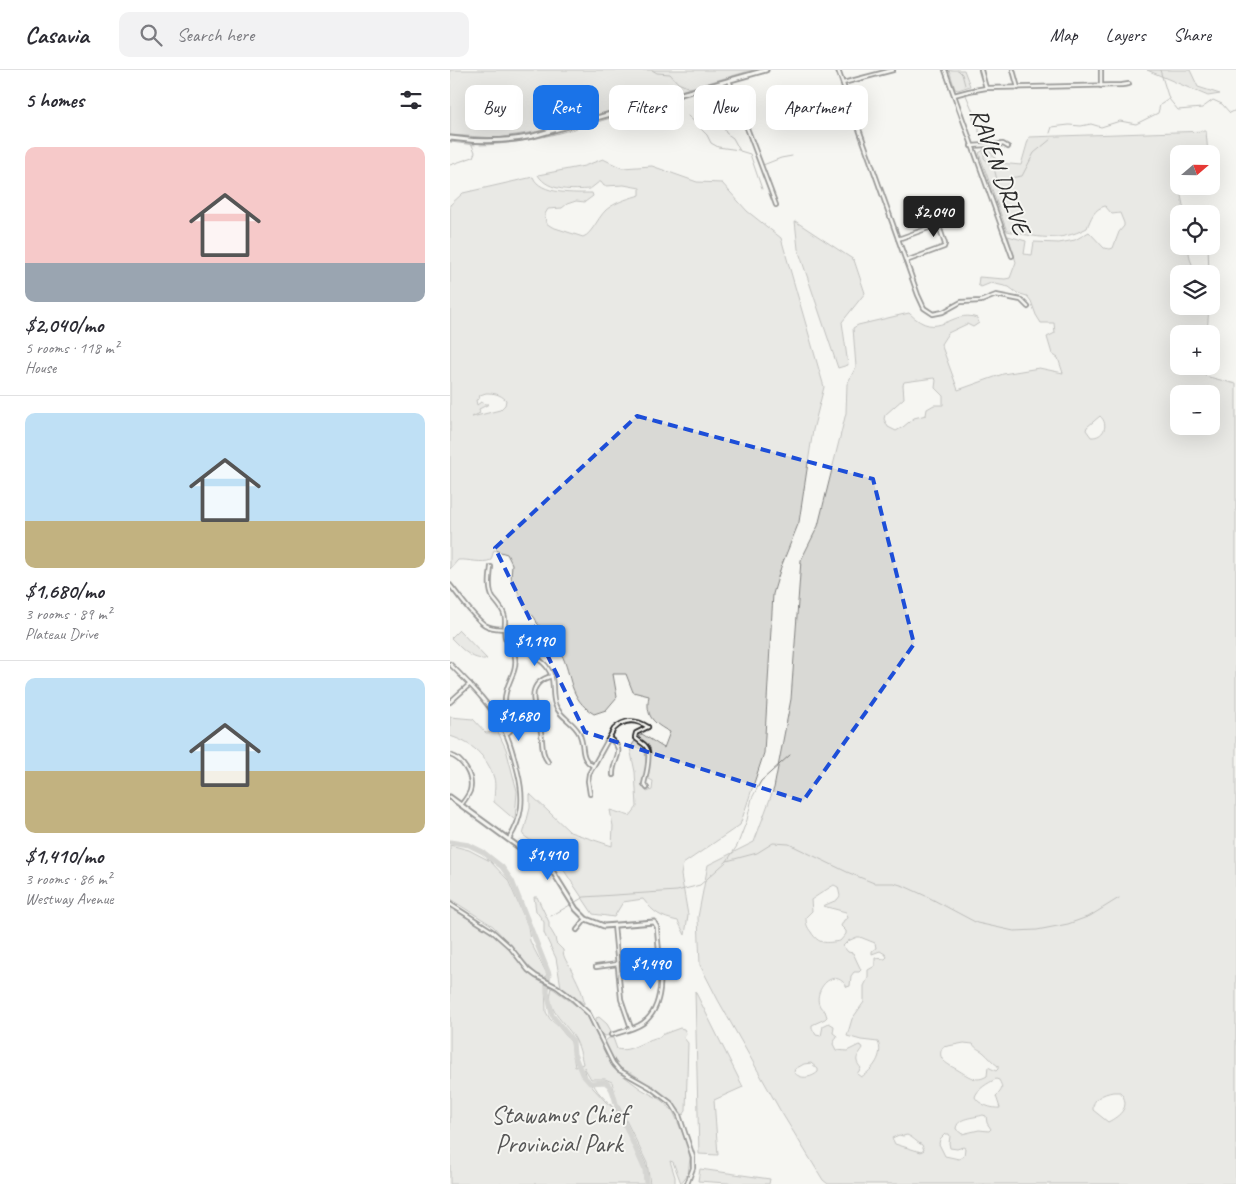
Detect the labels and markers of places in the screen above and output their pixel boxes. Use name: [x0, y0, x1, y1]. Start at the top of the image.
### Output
pin: $2,040: [893, 196, 975, 238]
pin: $1,190: [494, 624, 576, 667]
pin: $1,680: [478, 700, 560, 742]
pin: $1,410: [507, 838, 589, 881]
pin: $1,490: [610, 948, 692, 990]

